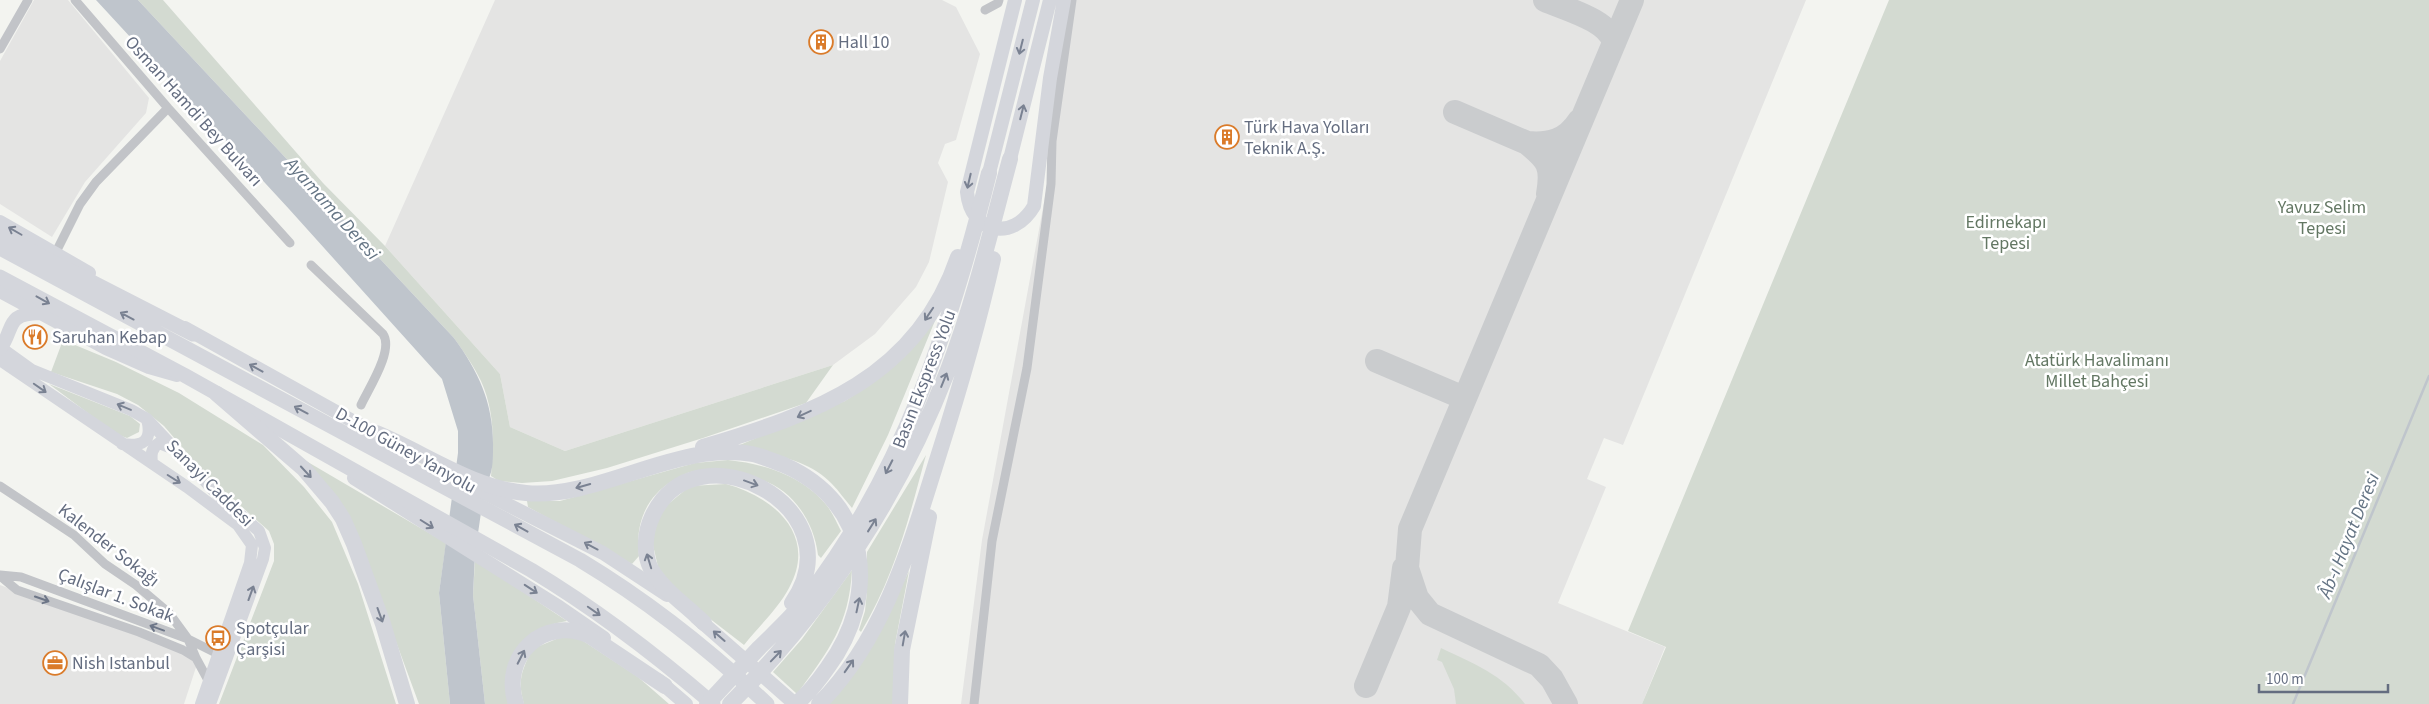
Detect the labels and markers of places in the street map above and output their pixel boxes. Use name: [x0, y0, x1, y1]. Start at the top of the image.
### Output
building icon: Hall 10: [808, 29, 834, 55]
place label: Hall 10: [838, 30, 890, 55]
place label: Türk Hava Yolları Teknik A.Ş.: [1244, 115, 1369, 161]
building icon: Türk Hava Yolları Teknik A.Ş.: [1214, 124, 1240, 150]
restaurant icon: Saruhan Kebap: [22, 324, 48, 350]
place label: Saruhan Kebap: [52, 325, 167, 350]
place label: Spotçular Çarşisi: [236, 616, 310, 662]
bus stop icon: Spotçular Çarşisi: [205, 625, 231, 651]
office icon: Nish Istanbul: [42, 650, 68, 676]
place label: Nish Istanbul: [72, 651, 170, 676]

